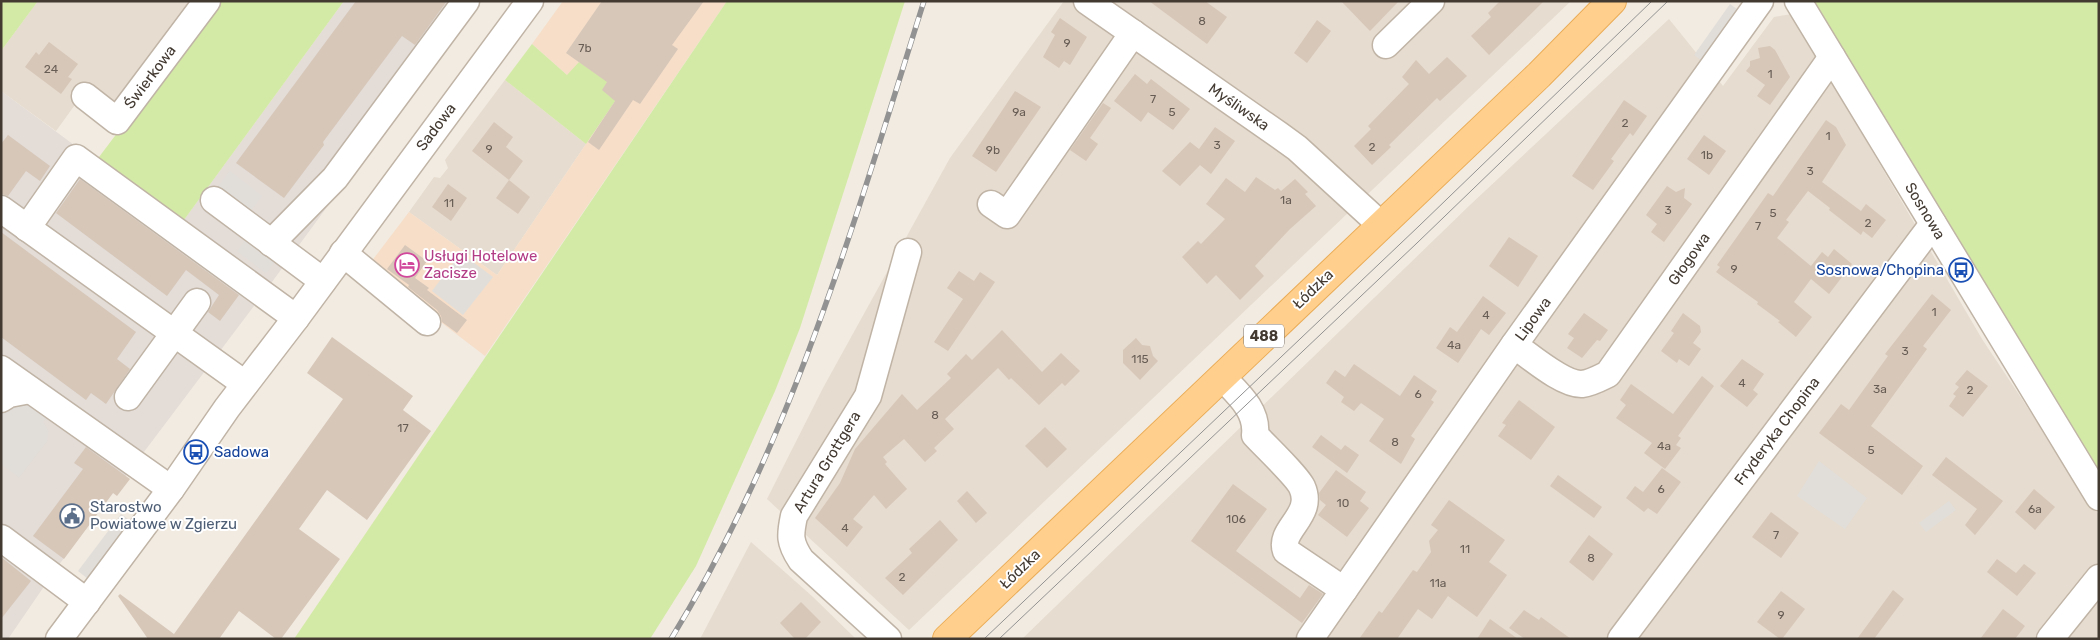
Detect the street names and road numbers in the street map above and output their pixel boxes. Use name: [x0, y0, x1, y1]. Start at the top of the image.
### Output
street label: Świerkowa: [120, 42, 180, 112]
street label: Myśliwska: [1205, 79, 1273, 135]
street label: Sadowa: [412, 100, 460, 154]
street label: Sosnowa: [1901, 179, 1949, 243]
street label: Głogowa: [1664, 229, 1714, 289]
street label: Łódzka: [1289, 265, 1337, 313]
street label: Lipowa: [1511, 294, 1555, 344]
road number: 488: [1244, 324, 1284, 348]
street label: Fryderyka Chopina: [1730, 373, 1824, 489]
street label: Artura Grottgera: [790, 408, 864, 516]
street label: Łódzka: [996, 545, 1044, 593]

